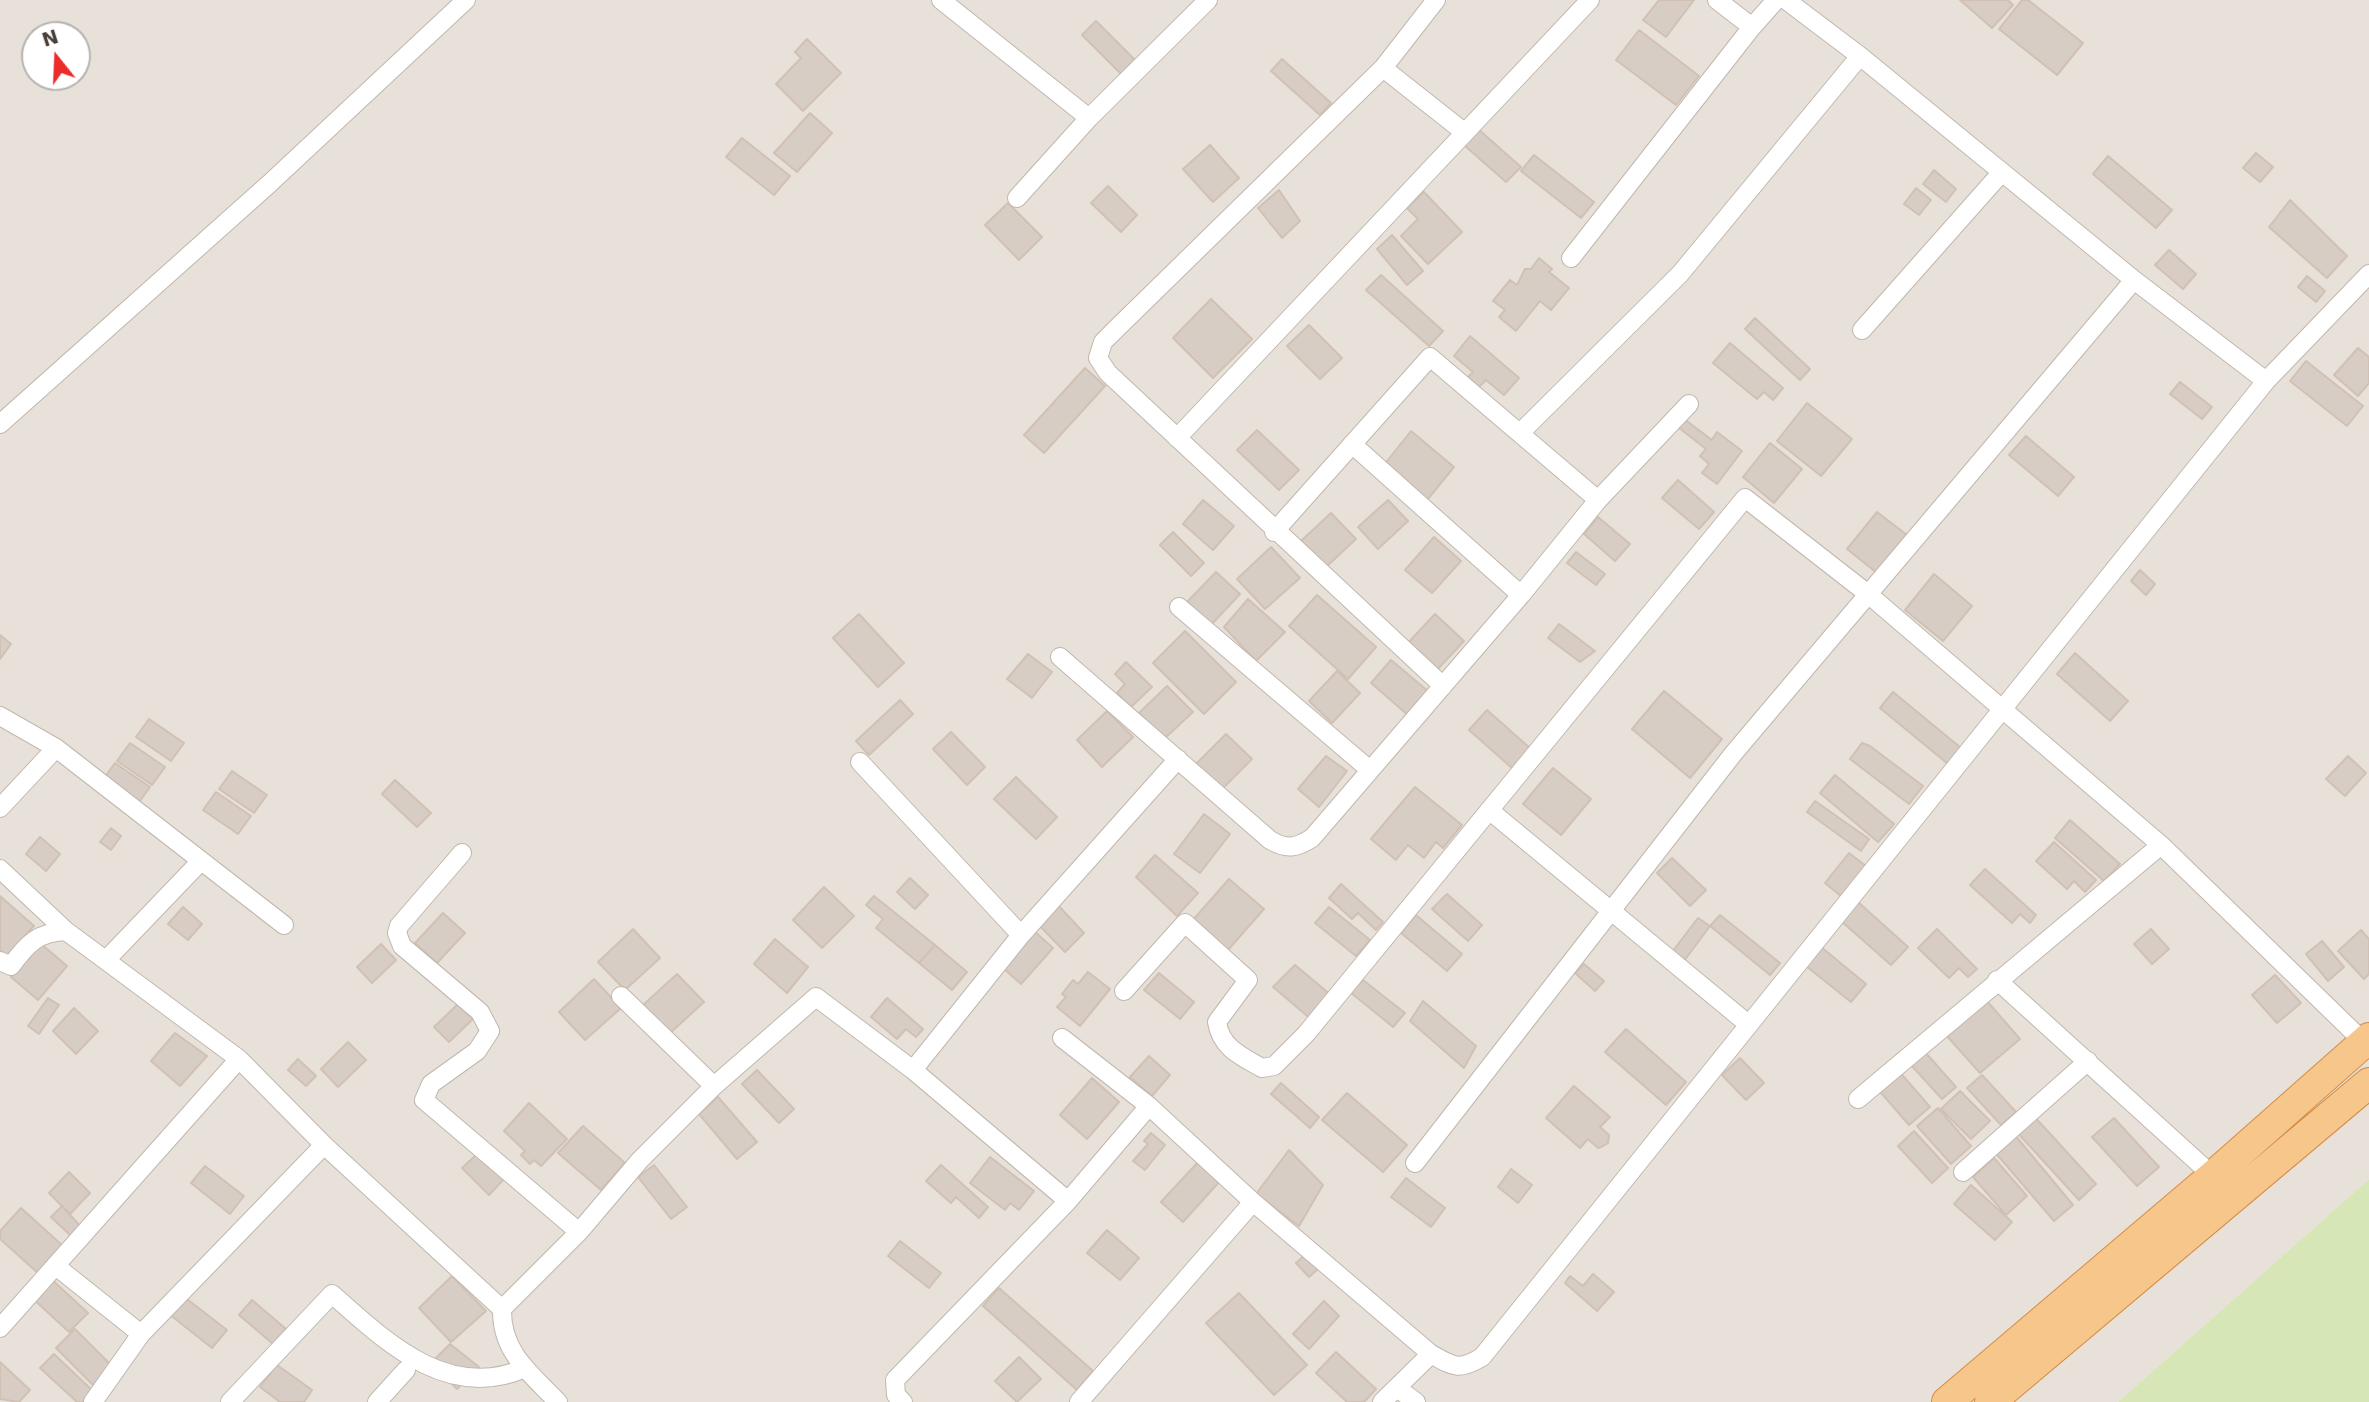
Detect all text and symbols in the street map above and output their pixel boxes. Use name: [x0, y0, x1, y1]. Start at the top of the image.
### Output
north arrow: [21, 21, 91, 91]
text: N: [39, 25, 61, 51]

